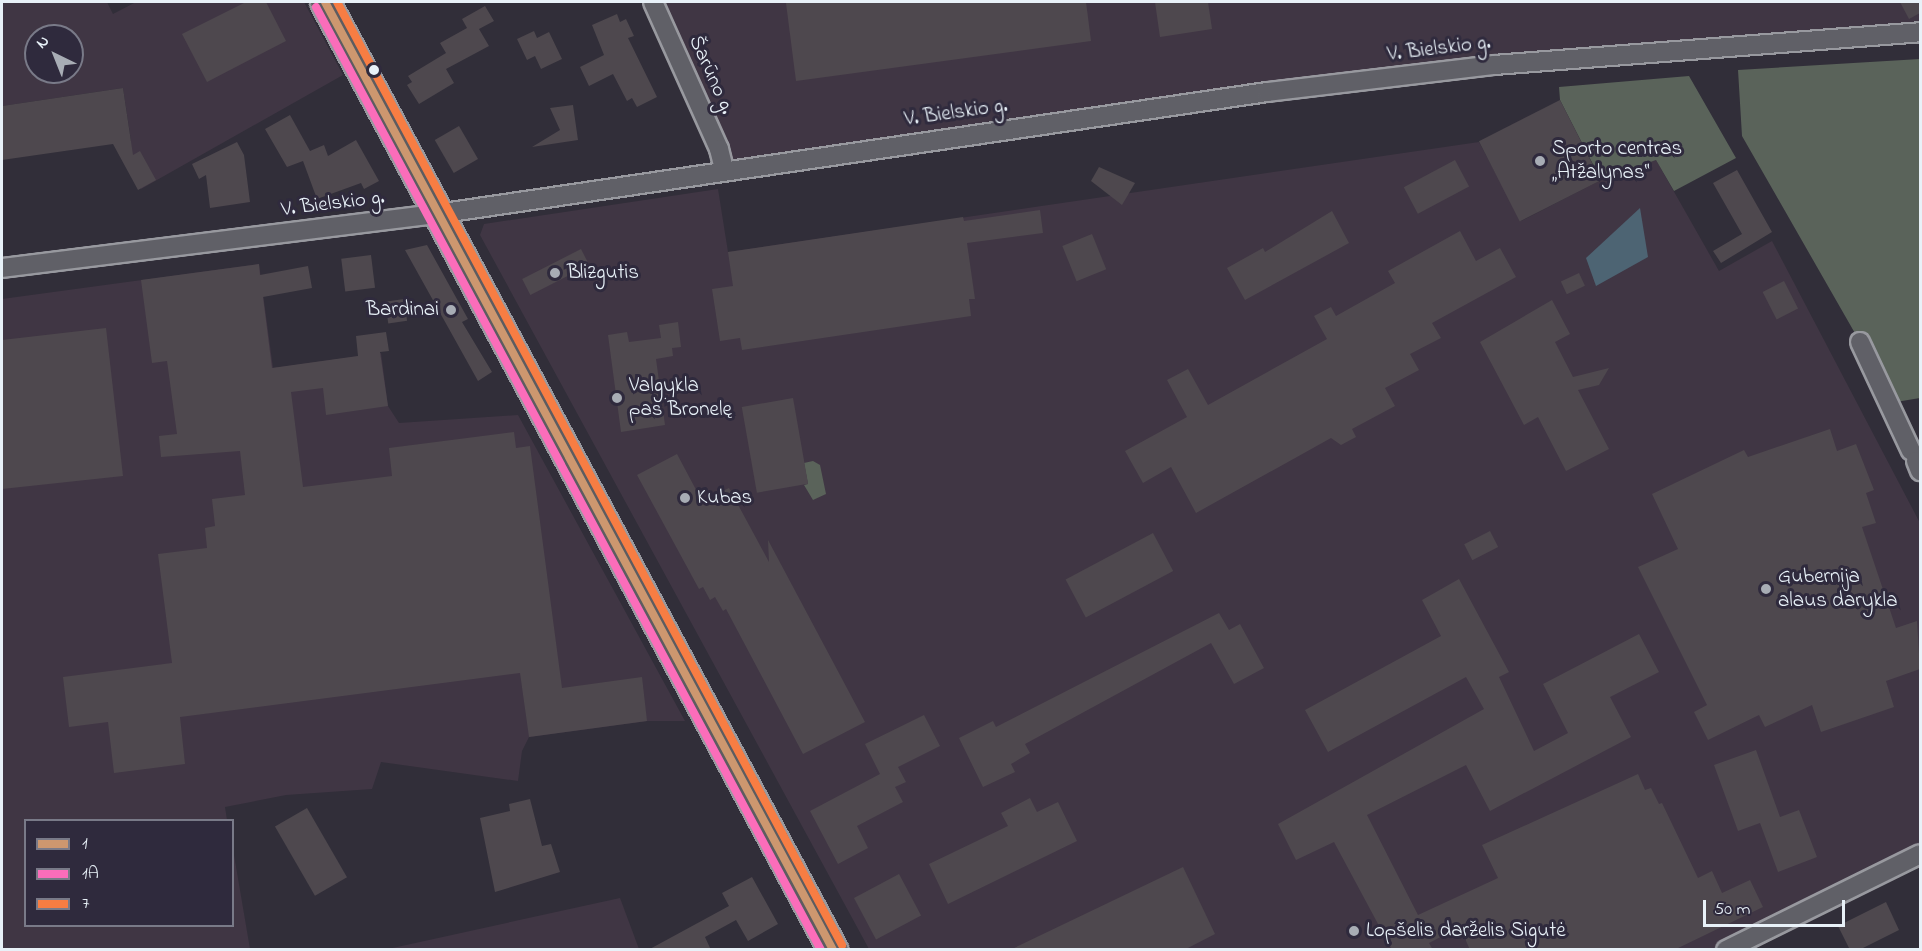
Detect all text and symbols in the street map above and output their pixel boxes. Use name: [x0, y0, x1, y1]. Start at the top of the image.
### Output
north arrow: [24, 24, 84, 84]
text: N: [31, 30, 55, 55]
street label: V. Bielskio g.: [1386, 30, 1492, 68]
street label: Šarūno g.: [683, 32, 739, 118]
unlabelled marker: [368, 64, 380, 76]
street label: V. Bielskio g.: [903, 93, 1009, 133]
place label: Sporto centras „Atžalynas“: [1552, 136, 1682, 186]
marker: Sporto centras „Atžalynas“: [1533, 154, 1547, 168]
street label: V. Bielskio g.: [280, 185, 386, 223]
place label: Blizgutis: [567, 260, 639, 286]
marker: Blizgutis: [548, 266, 562, 280]
place label: Bardinai: [366, 297, 439, 323]
marker: Bardinai: [444, 303, 458, 317]
place label: Valgykla pas Bronelę: [629, 373, 732, 423]
marker: Valgykla pas Bronelę: [610, 391, 624, 405]
place label: Kubas: [697, 485, 752, 511]
marker: Kubas: [678, 491, 692, 505]
place label: Gubernija alaus darykla: [1778, 564, 1897, 614]
marker: Gubernija alaus darykla: [1759, 582, 1773, 596]
legend: [24, 819, 234, 927]
text: 1: [82, 831, 88, 857]
text: 1A: [82, 861, 99, 887]
scale bar: [1706, 888, 1848, 926]
text: 7: [82, 891, 89, 917]
text: 50 m: [1714, 897, 1751, 923]
place label: Lopšelis darželis Sigutė: [1366, 918, 1566, 944]
marker: Lopšelis darželis Sigutė: [1347, 924, 1361, 938]

